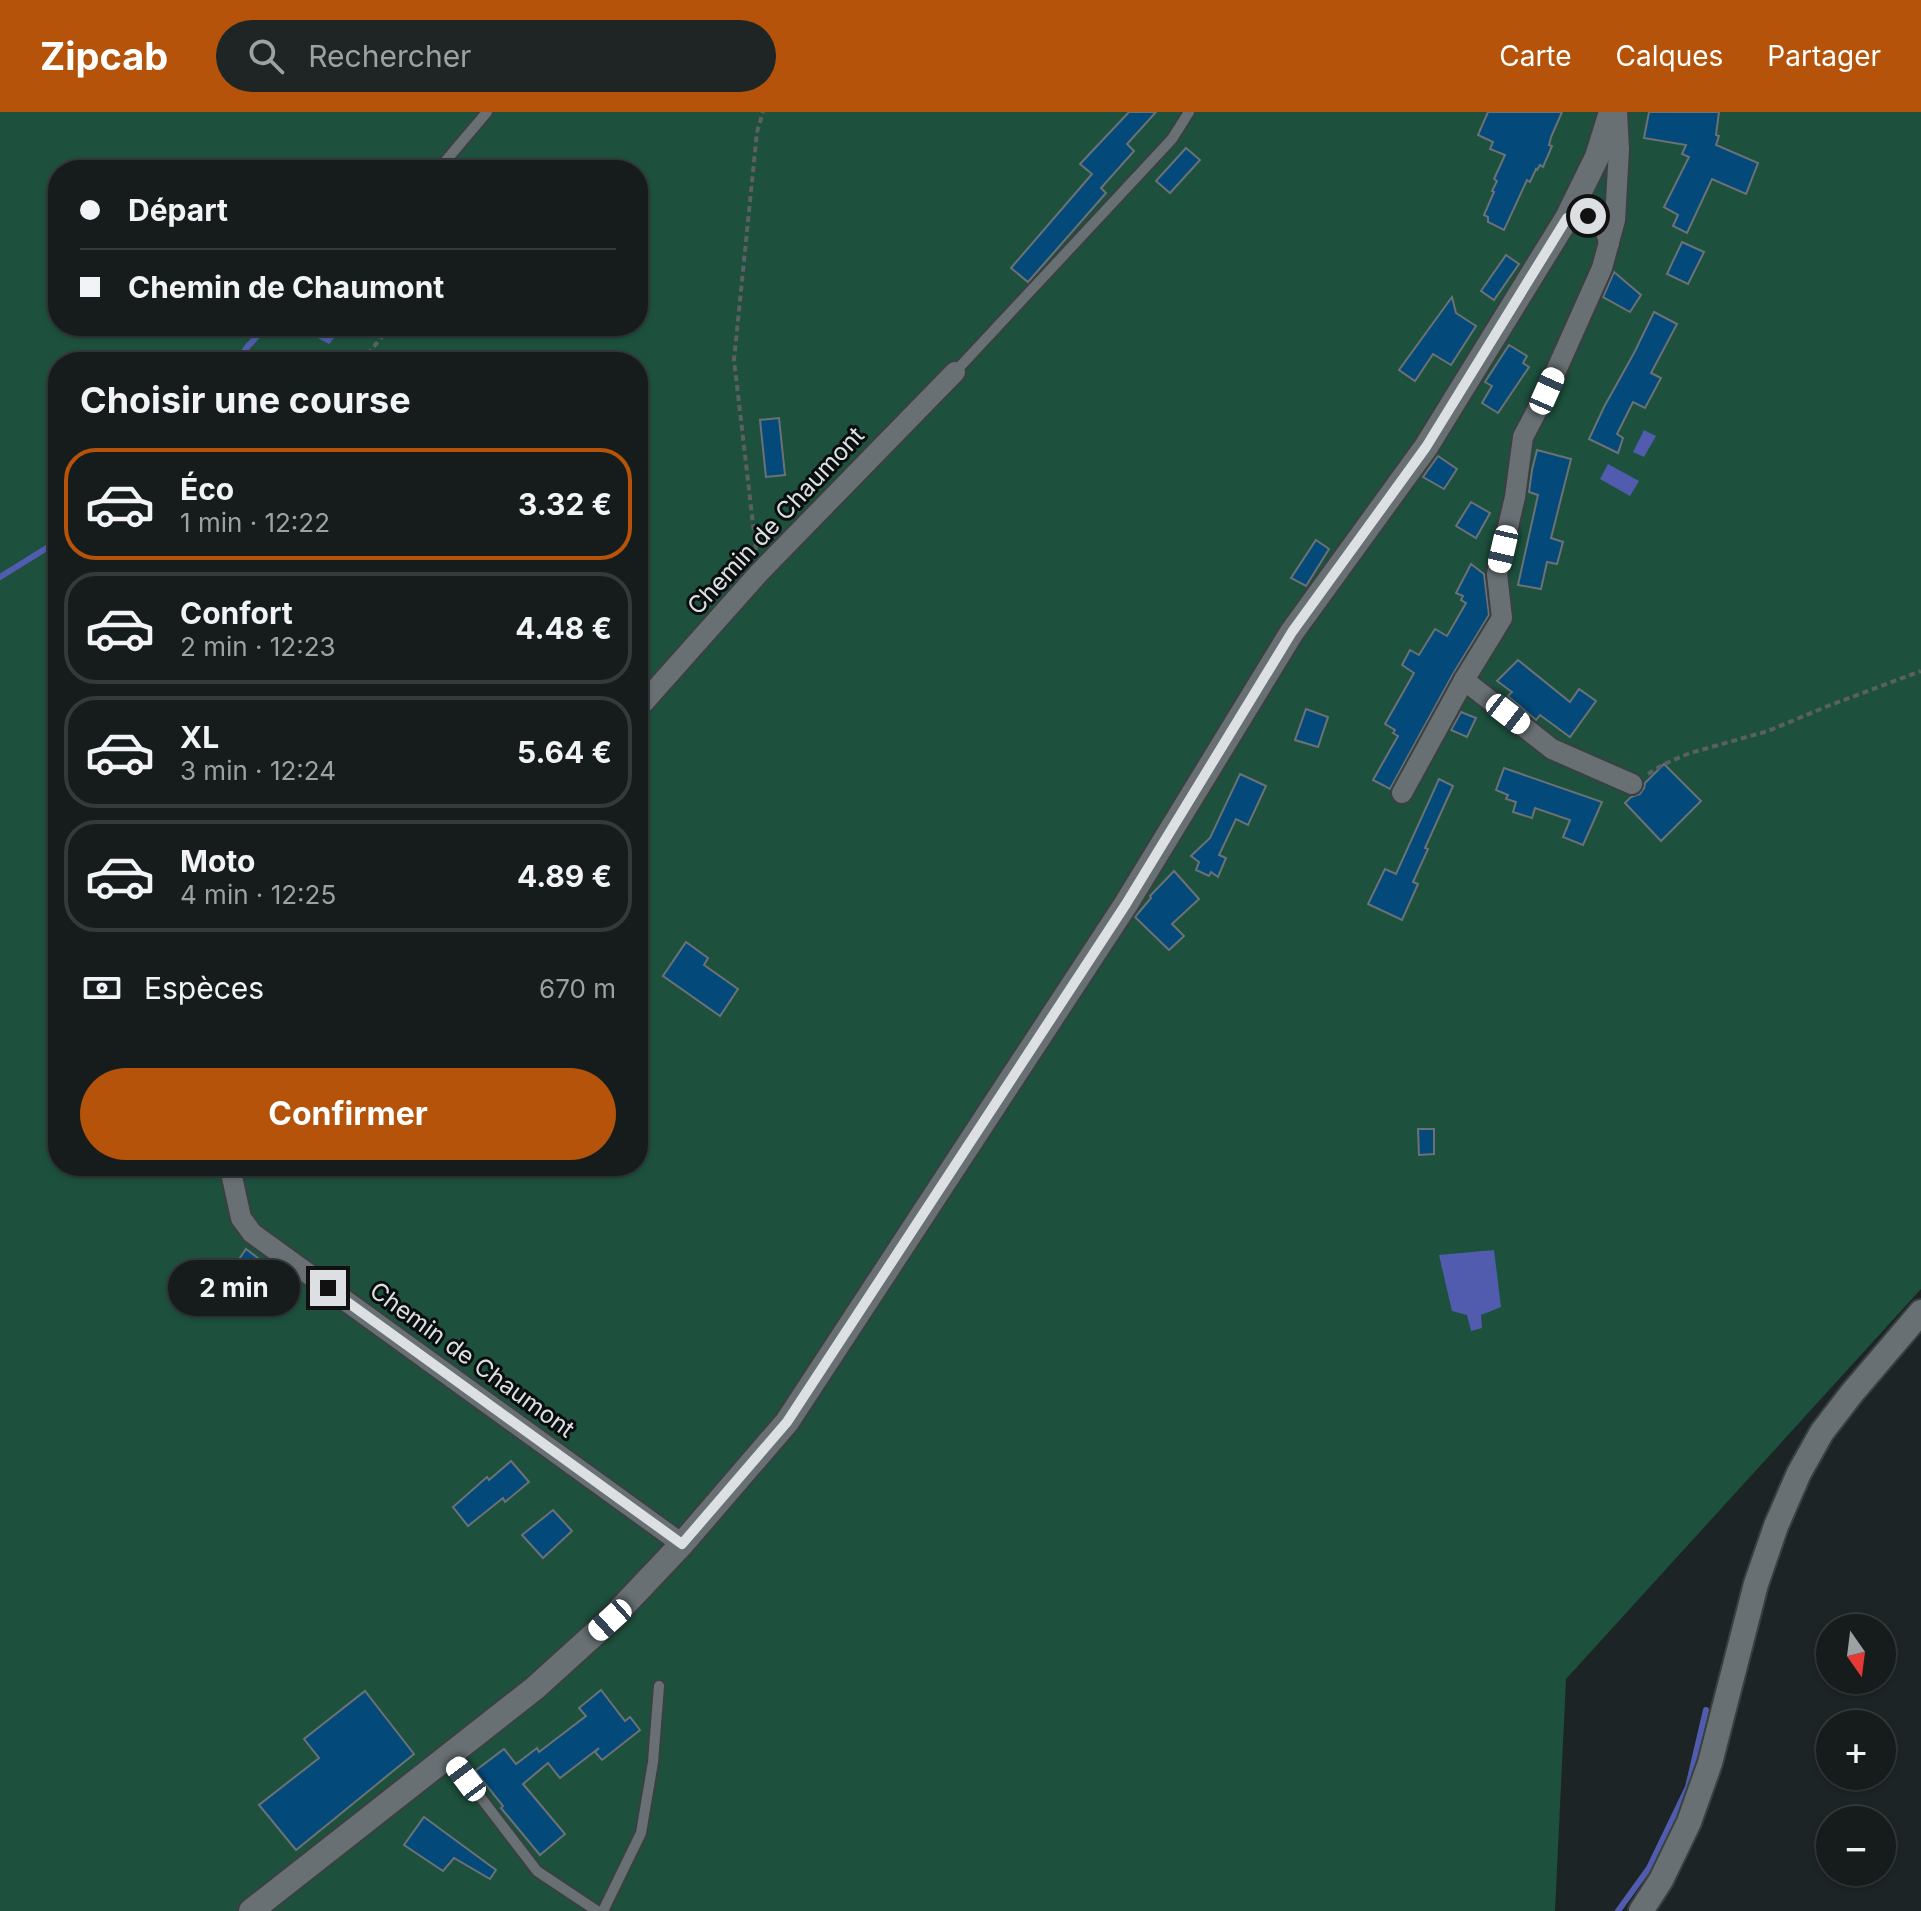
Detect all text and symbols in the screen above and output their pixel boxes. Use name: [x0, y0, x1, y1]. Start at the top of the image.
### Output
search box: [216, 20, 776, 92]
text: Zipcab: [40, 33, 168, 79]
icon: search: [244, 34, 288, 78]
text: Rechercher: [308, 38, 471, 74]
text: Carte: [1499, 39, 1572, 73]
text: Calques: [1616, 39, 1723, 73]
text: Partager: [1767, 39, 1881, 73]
text: Départ: [128, 192, 228, 228]
route start: [1570, 198, 1606, 234]
text: Chemin de Chaumont: [128, 269, 444, 305]
car: [1526, 364, 1568, 418]
text: Choisir une course: [80, 378, 411, 422]
street label: Chemin de Chaumont: [681, 421, 870, 620]
icon: car: [84, 468, 156, 540]
text: Éco: [180, 471, 234, 507]
text: 3.32 €: [518, 486, 612, 522]
text: 1 min · 12:22: [180, 507, 330, 538]
car: [1486, 523, 1520, 575]
icon: car: [84, 592, 156, 664]
text: Confort: [180, 595, 293, 631]
text: 4.48 €: [515, 610, 612, 646]
text: 2 min · 12:23: [180, 631, 336, 662]
car: [1482, 690, 1534, 738]
icon: car: [84, 716, 156, 788]
text: XL: [180, 719, 219, 755]
text: 5.64 €: [517, 734, 612, 770]
text: 3 min · 12:24: [180, 755, 336, 786]
icon: car: [84, 840, 156, 912]
text: Moto: [180, 843, 255, 879]
text: 4.89 €: [517, 858, 612, 894]
text: 4 min · 12:25: [180, 879, 336, 910]
icon: cash: [80, 966, 124, 1010]
text: Espèces: [144, 970, 264, 1006]
text: 670 m: [539, 973, 616, 1004]
button: Confirmer: [80, 1068, 616, 1160]
callout: 2 min: [168, 1260, 300, 1316]
route end: [310, 1270, 346, 1306]
text: 2 min: [199, 1272, 269, 1303]
street label: Chemin de Chaumont: [364, 1276, 580, 1444]
car: [584, 1595, 636, 1645]
north arrow: [1816, 1614, 1896, 1694]
map controls: [1816, 1614, 1896, 1886]
button: +: [1816, 1710, 1896, 1790]
car: [442, 1753, 490, 1805]
button: −: [1816, 1806, 1896, 1886]

